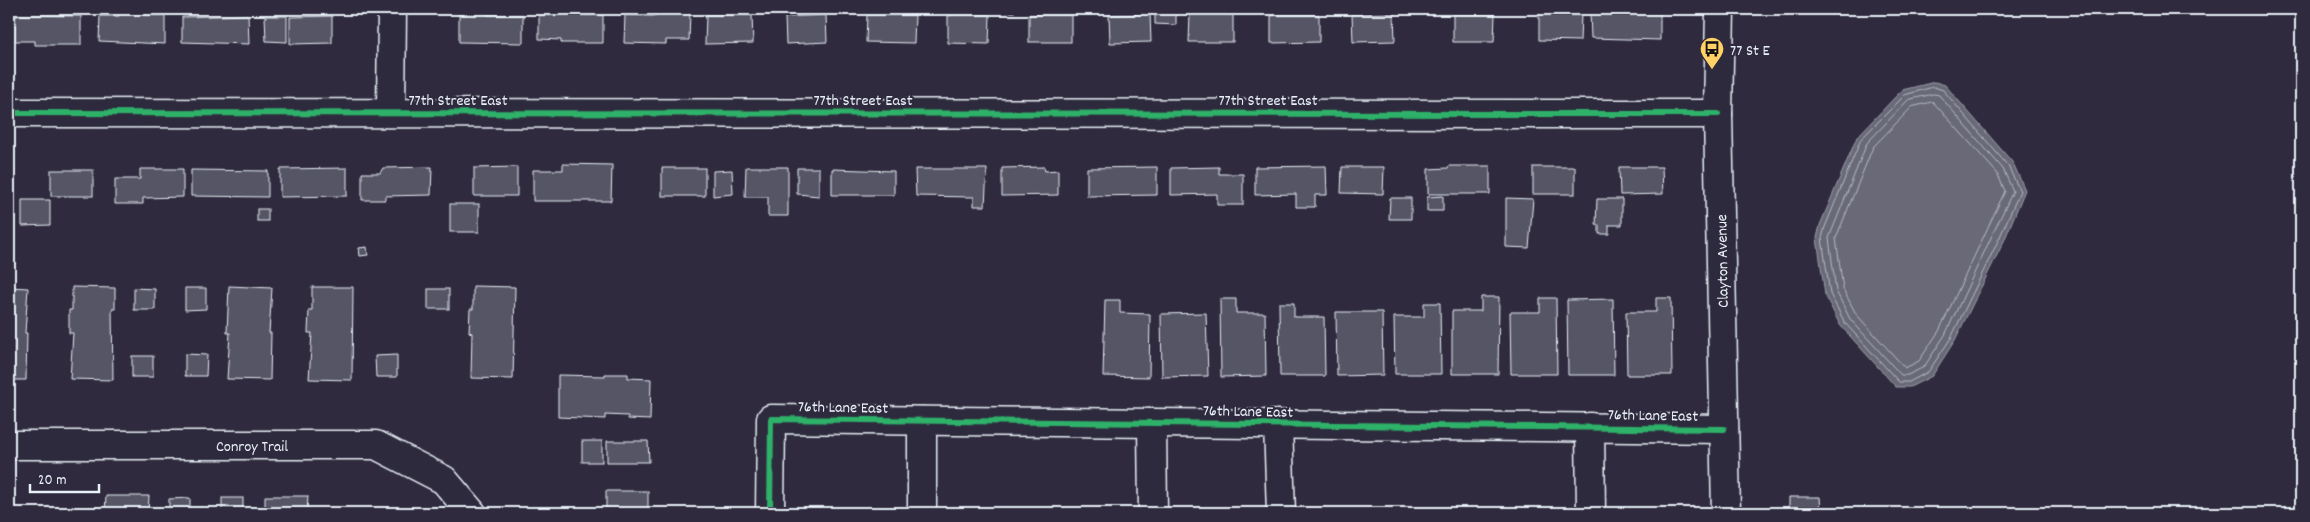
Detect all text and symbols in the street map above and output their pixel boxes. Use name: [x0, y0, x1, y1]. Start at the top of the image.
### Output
bus stop icon: 77 St E: [1699, 36, 1725, 70]
place label: 77 St E: [1730, 40, 1771, 63]
street label: 77th Street East: [408, 90, 508, 113]
street label: 77th Street East: [813, 90, 913, 113]
street label: 77th Street East: [1218, 90, 1318, 113]
street label: Clayton Avenue: [1711, 214, 1736, 308]
street label: 76th Lane East: [798, 396, 888, 421]
street label: 76th Lane East: [1203, 400, 1293, 425]
street label: 76th Lane East: [1608, 404, 1698, 429]
street label: Conroy Trail: [216, 436, 288, 459]
scale bar: [30, 462, 99, 494]
text: 20 m: [38, 470, 66, 492]

